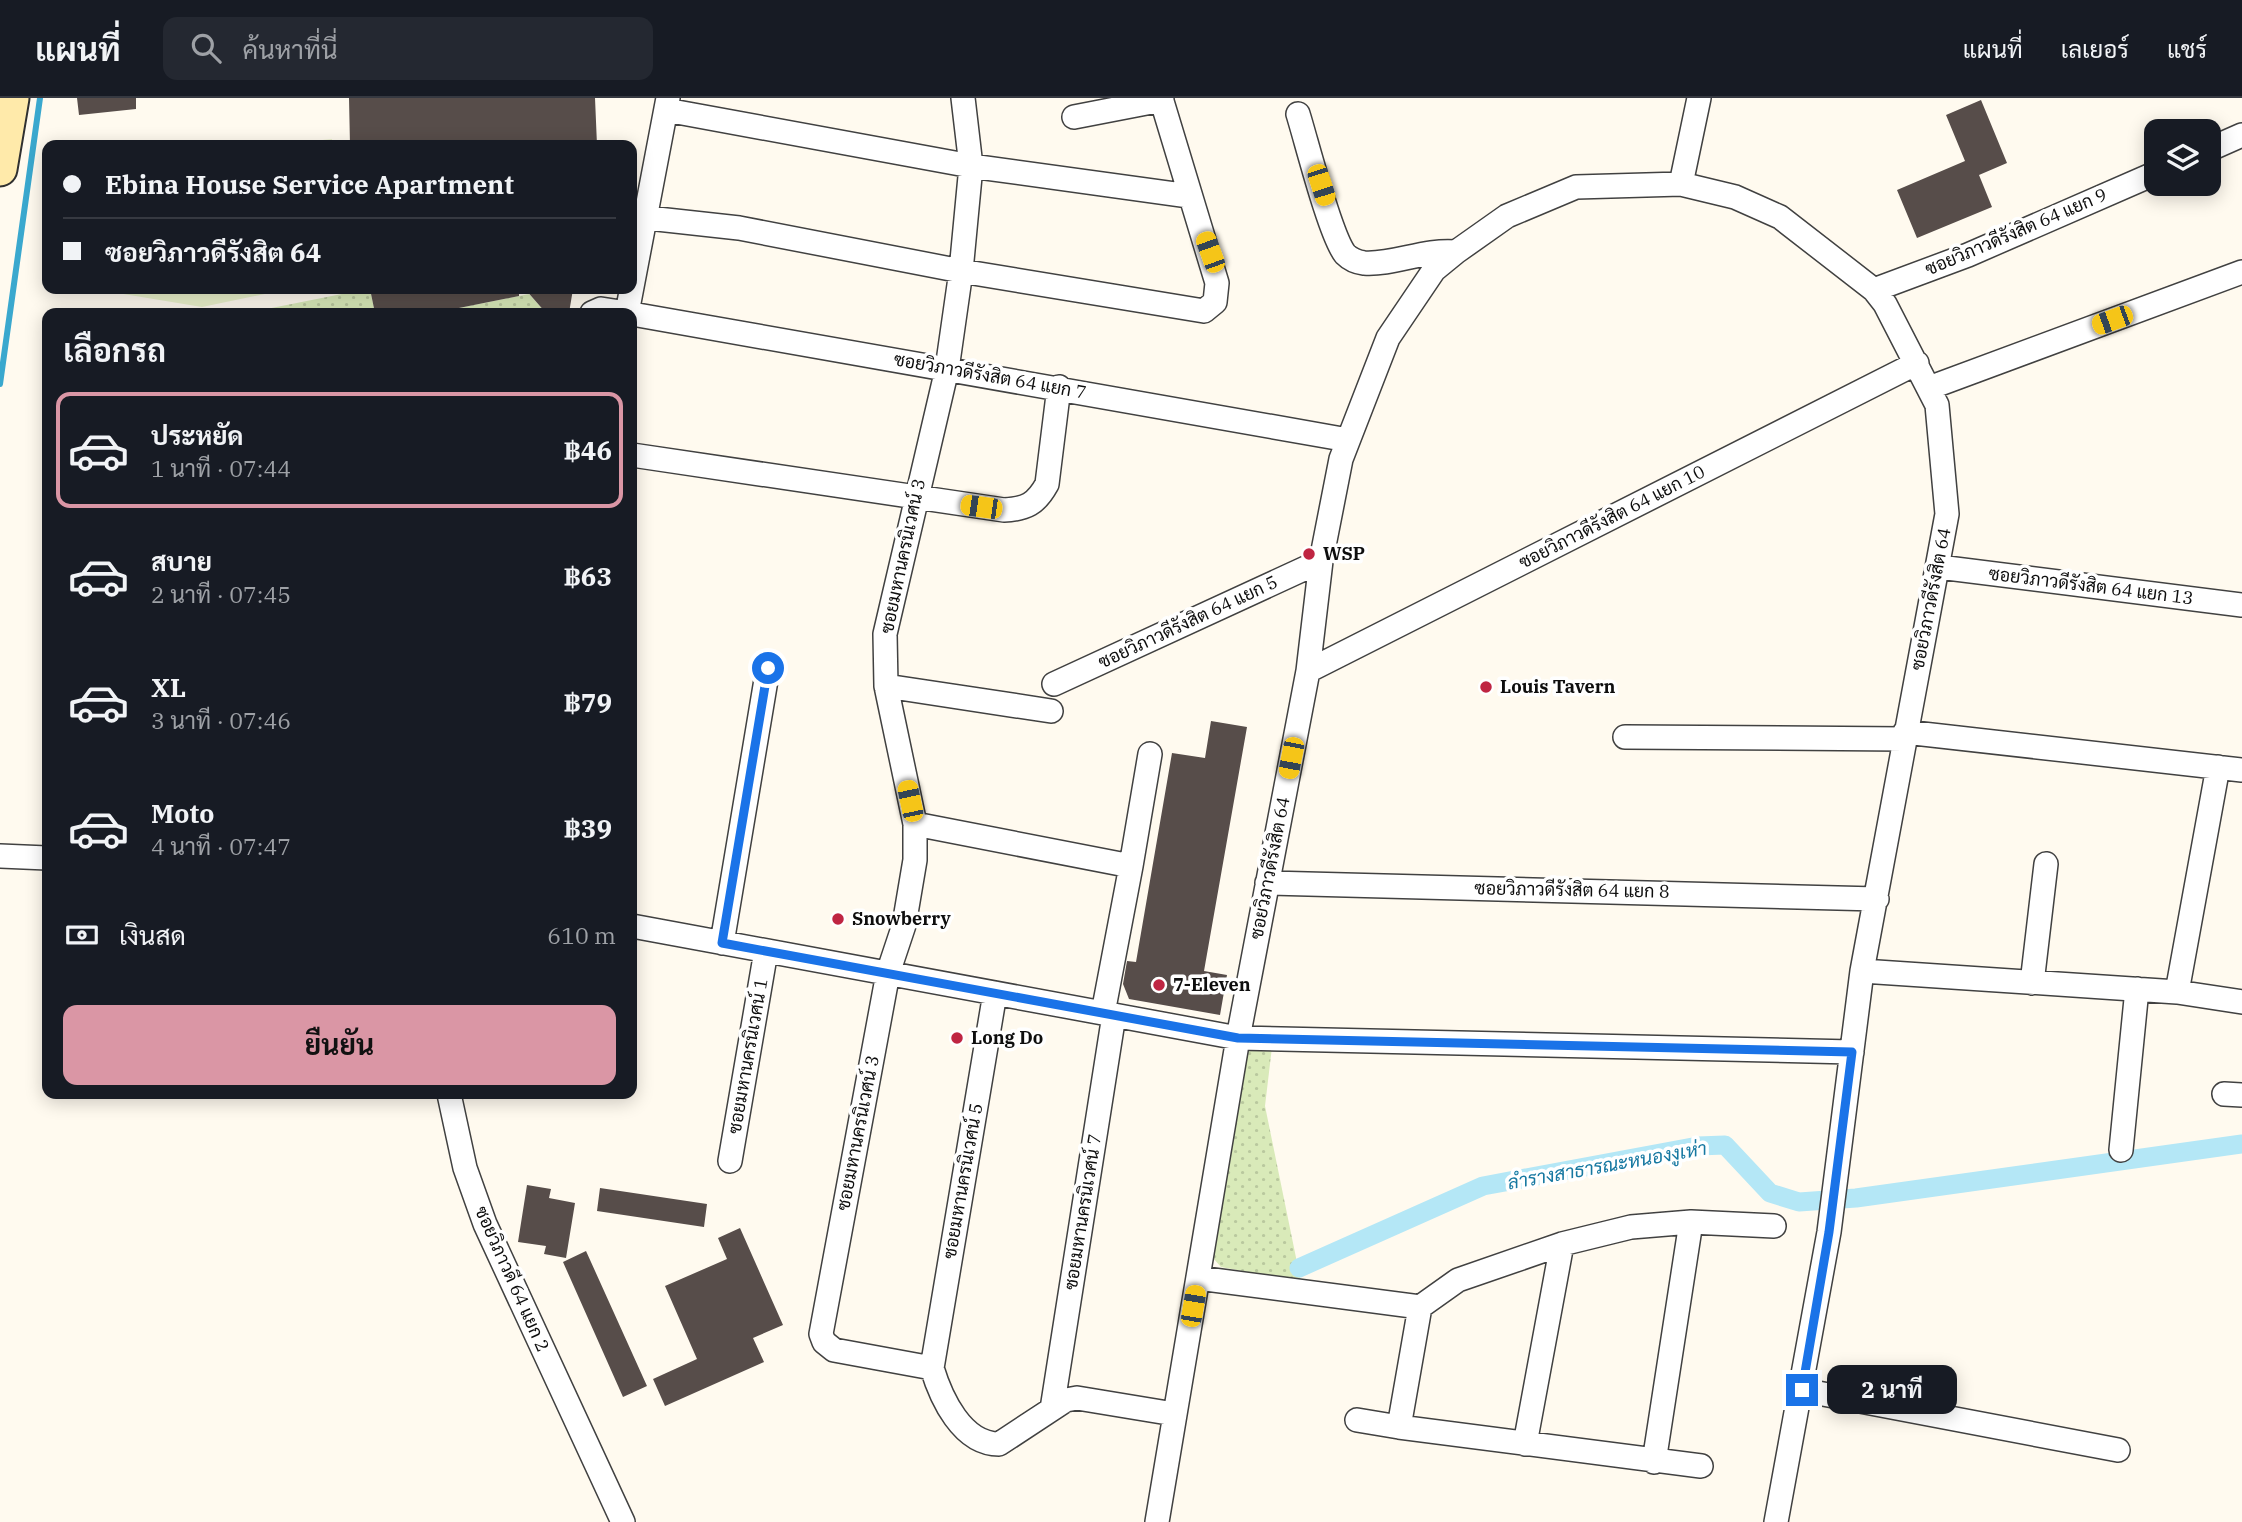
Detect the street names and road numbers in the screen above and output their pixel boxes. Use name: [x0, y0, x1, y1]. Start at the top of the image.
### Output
street label: ซอยวิภาวดีรังสิต 64 แยก 9: [1921, 182, 2110, 280]
street label: ซอยวิภาวดีรังสิต 64 แยก 7: [892, 346, 1088, 404]
street label: ซอยวิภาวดีรังสิต 64 แยก 10: [1514, 459, 1709, 574]
street label: ซอยมหานครนิเวศน์ 3: [874, 476, 930, 635]
street label: ซอยวิภาวดีรังสิต 64: [1904, 525, 1956, 672]
street label: ซอยวิภาวดีรังสิต 64 แยก 13: [1987, 561, 2195, 609]
street label: ซอยวิภาวดีรังสิต 64 แยก 5: [1094, 569, 1281, 673]
street label: ซอยวิภาวดีรังสิต 64: [1243, 794, 1295, 941]
street label: ซอยวิภาวดีรังสิต 64 แยก 8: [1474, 875, 1670, 903]
street label: ซอยมหานครนิเวศน์ 1: [721, 976, 773, 1136]
street label: ซอยมหานครนิเวศน์ 3: [830, 1053, 884, 1213]
street label: ซอยมหานครนิเวศน์ 5: [936, 1101, 988, 1261]
street label: ซอยมหานครนิเวศน์ 7: [1058, 1132, 1106, 1292]
street label: ซอยวิภาวดี 64 แยก 2: [470, 1202, 556, 1355]

